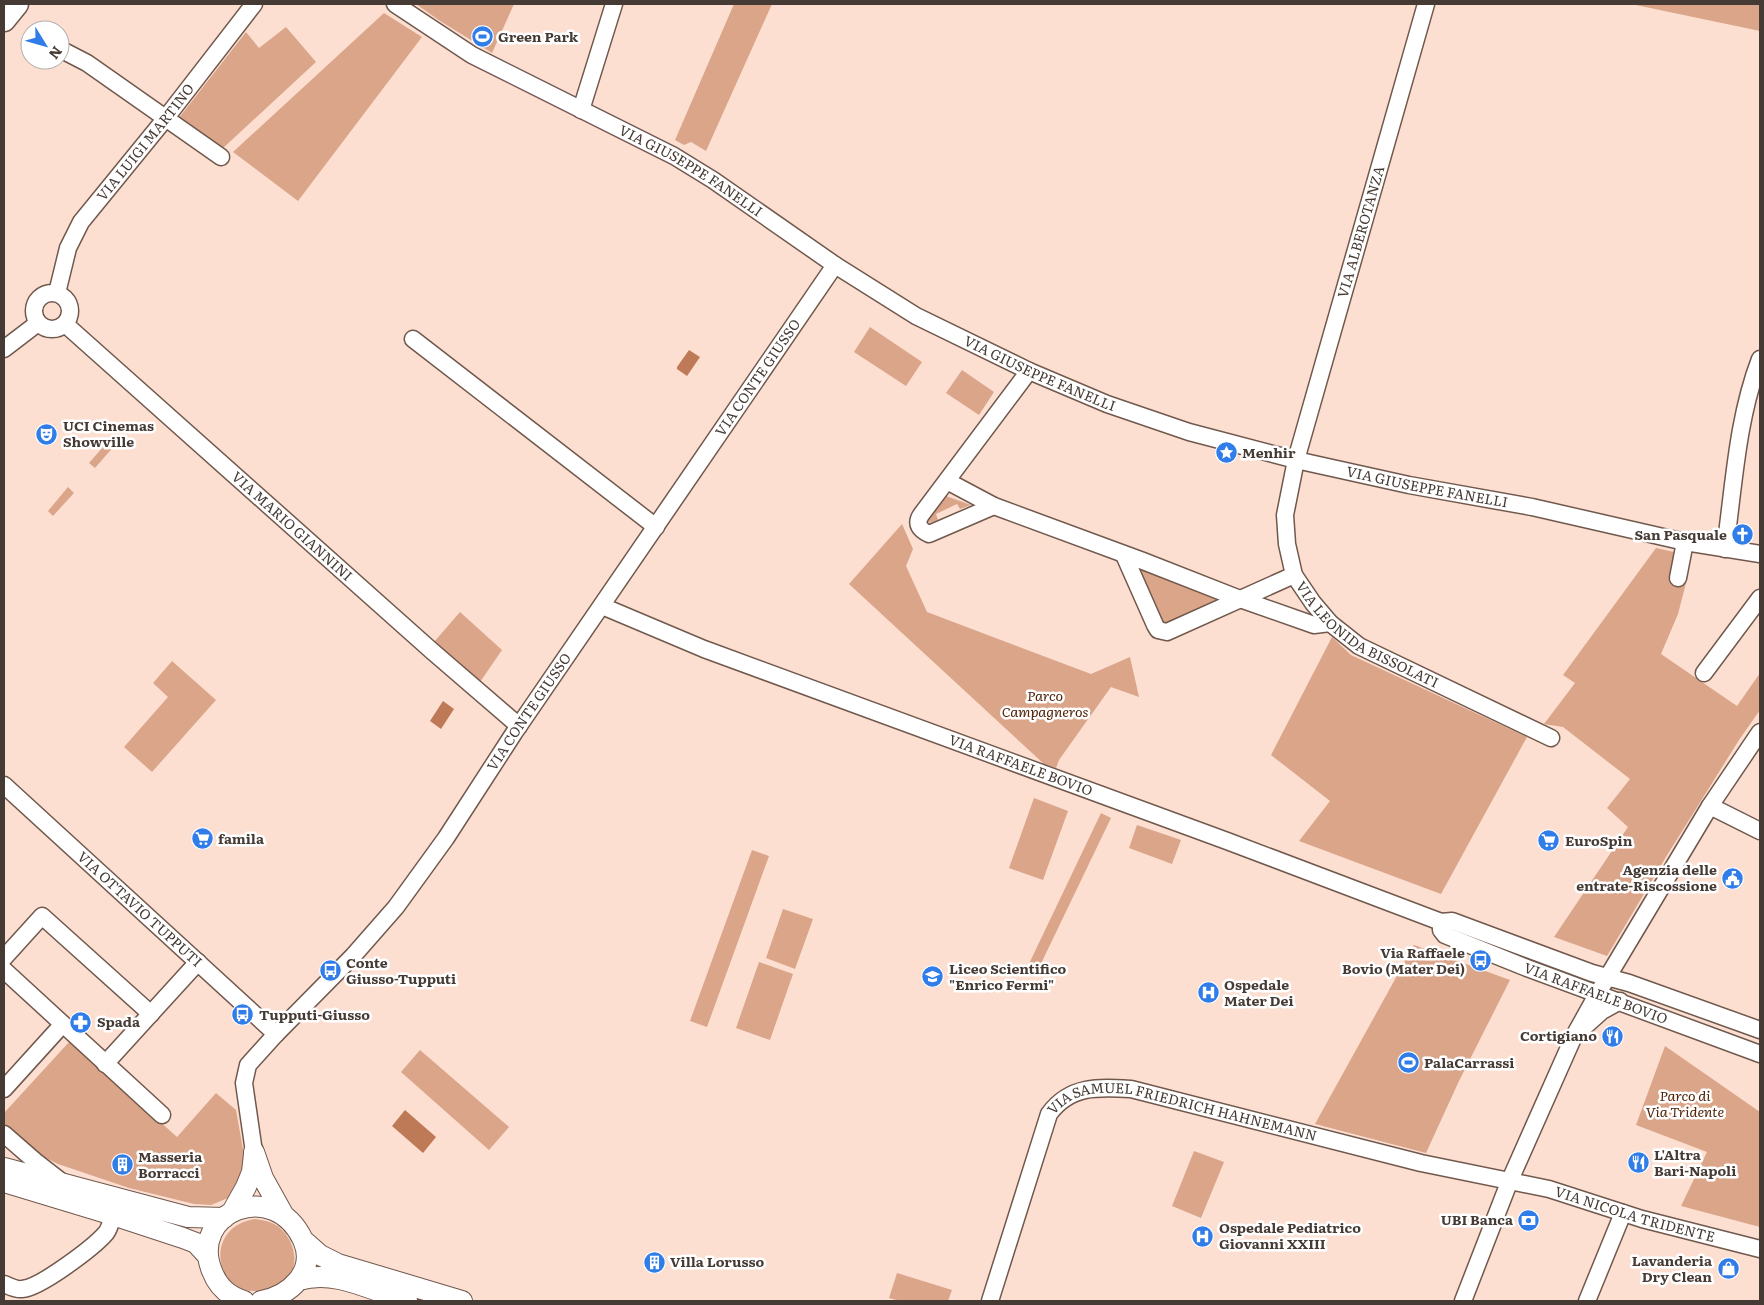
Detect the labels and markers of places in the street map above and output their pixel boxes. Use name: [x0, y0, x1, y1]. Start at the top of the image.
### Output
sports icon: Green Park: [470, 25, 494, 49]
place label: Green Park: [498, 26, 579, 46]
place label: UCI Cinemas Showville: [63, 415, 154, 451]
theatre icon: UCI Cinemas Showville: [35, 422, 59, 446]
place icon: Menhir: [1214, 441, 1238, 465]
place label: Menhir: [1242, 442, 1296, 462]
church icon: San Pasquale: [1731, 523, 1755, 547]
place label: San Pasquale: [1635, 524, 1727, 544]
supermarket icon: famila: [190, 827, 214, 851]
place label: famila: [218, 828, 265, 848]
supermarket icon: EuroSpin: [1537, 829, 1561, 853]
place label: EuroSpin: [1565, 830, 1633, 850]
place label: Agenzia delle entrate-Riscossione: [1576, 859, 1717, 895]
public building icon: Agenzia delle entrate-Riscossione: [1721, 866, 1745, 890]
place label: Via Raffaele Bovio (Mater Dei): [1342, 942, 1465, 978]
bus stop icon: Via Raffaele Bovio (Mater Dei): [1469, 949, 1493, 973]
place label: Conte Giusso-Tupputi: [346, 952, 456, 988]
place label: Liceo Scientifico "Enrico Fermi": [949, 958, 1067, 994]
bus stop icon: Conte Giusso-Tupputi: [318, 959, 342, 983]
school or university icon: Liceo Scientifico "Enrico Fermi": [921, 965, 945, 989]
place label: Ospedale Mater Dei: [1224, 974, 1294, 1010]
hospital icon: Ospedale Mater Dei: [1196, 981, 1220, 1005]
bus stop icon: Tupputi-Giusso: [231, 1003, 255, 1027]
place label: Tupputi-Giusso: [259, 1004, 370, 1024]
pharmacy icon: Spada: [69, 1010, 93, 1034]
place label: Spada: [97, 1011, 141, 1031]
restaurant icon: Cortigiano: [1601, 1024, 1625, 1048]
place label: Cortigiano: [1520, 1025, 1597, 1045]
sports icon: PalaCarrassi: [1396, 1051, 1420, 1075]
place label: PalaCarrassi: [1424, 1052, 1514, 1072]
place label: L'Altra Bari-Napoli: [1654, 1144, 1736, 1180]
place label: Masseria Borracci: [138, 1146, 203, 1182]
restaurant icon: L'Altra Bari-Napoli: [1626, 1151, 1650, 1175]
building icon: Masseria Borracci: [110, 1153, 134, 1177]
bank icon: UBI Banca: [1517, 1208, 1541, 1232]
place label: UBI Banca: [1441, 1209, 1514, 1229]
place label: Ospedale Pediatrico Giovanni XXIII: [1219, 1217, 1361, 1253]
hospital icon: Ospedale Pediatrico Giovanni XXIII: [1191, 1224, 1215, 1248]
building icon: Villa Lorusso: [642, 1250, 666, 1274]
place label: Lavanderia Dry Clean: [1632, 1250, 1713, 1286]
place label: Villa Lorusso: [670, 1251, 764, 1271]
shop icon: Lavanderia Dry Clean: [1716, 1257, 1740, 1281]

